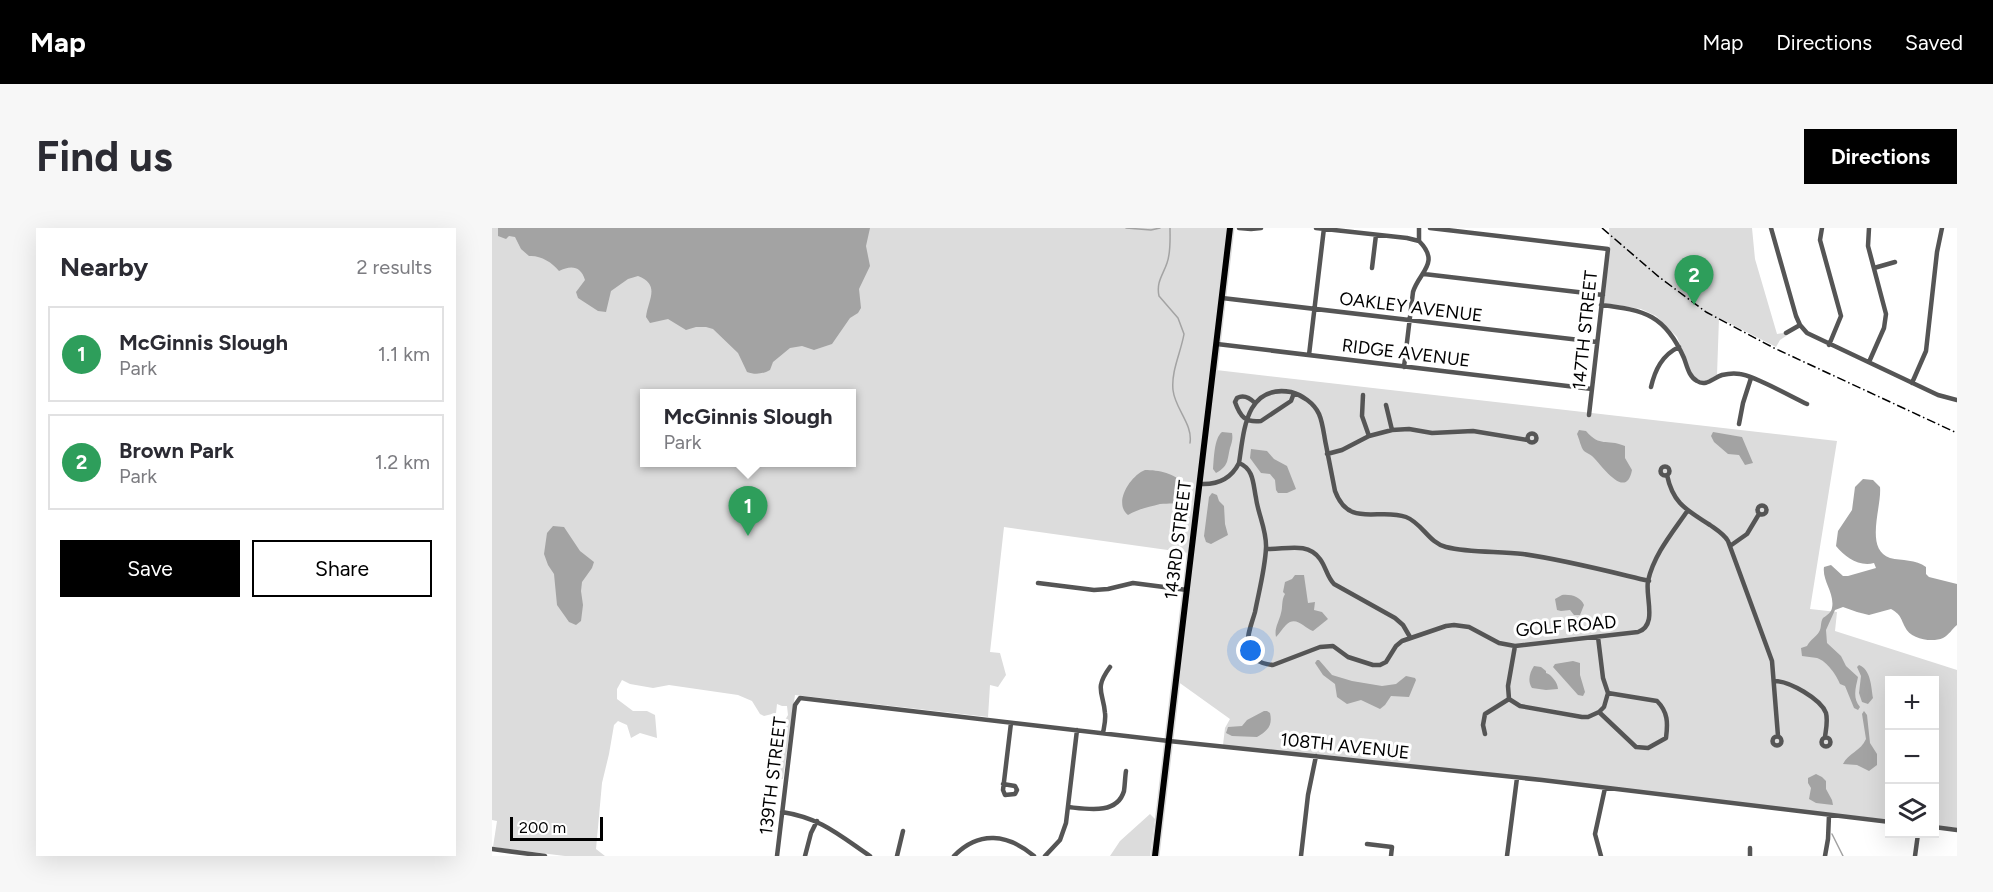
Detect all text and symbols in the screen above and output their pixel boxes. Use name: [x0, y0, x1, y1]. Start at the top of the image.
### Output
text: Map: [30, 25, 86, 59]
text: Map: [1702, 30, 1743, 55]
text: Directions: [1776, 30, 1872, 55]
text: Saved: [1905, 30, 1963, 55]
button: Directions: [1804, 129, 1957, 184]
text: Find us: [36, 131, 173, 182]
text: Nearby: [60, 251, 148, 283]
text: 2 results: [356, 255, 432, 279]
pin: 2: [1674, 256, 1714, 305]
street label: 147TH STREET: [1568, 269, 1602, 391]
street label: OAKLEY AVENUE: [1338, 287, 1484, 327]
text: McGinnis Slough: [119, 329, 288, 356]
street label: RIDGE AVENUE: [1341, 334, 1471, 372]
text: 1: [77, 342, 86, 366]
text: 1.1 km: [378, 342, 430, 366]
text: Park: [119, 356, 157, 380]
popup: [640, 389, 856, 467]
text: McGinnis Slough: [663, 403, 833, 430]
text: Park: [663, 430, 702, 454]
text: Brown Park: [119, 437, 234, 464]
text: 2: [76, 450, 87, 474]
text: 1.2 km: [375, 450, 430, 474]
text: Park: [119, 464, 157, 488]
street label: 143RD STREET: [1160, 479, 1196, 601]
pin: 1: [728, 486, 768, 536]
button: Save: [60, 540, 240, 597]
button: Share: [252, 540, 432, 597]
street label: GOLF ROAD: [1515, 611, 1617, 641]
your location: [1236, 636, 1265, 665]
map controls: [1885, 676, 1939, 838]
button: +: [1885, 676, 1939, 730]
street label: 139TH STREET: [755, 716, 791, 836]
street label: 108TH AVENUE: [1279, 728, 1411, 764]
button: −: [1885, 730, 1939, 784]
button: layers: [1885, 784, 1939, 838]
scale bar: [510, 814, 603, 842]
text: 200 m: [519, 818, 566, 837]

